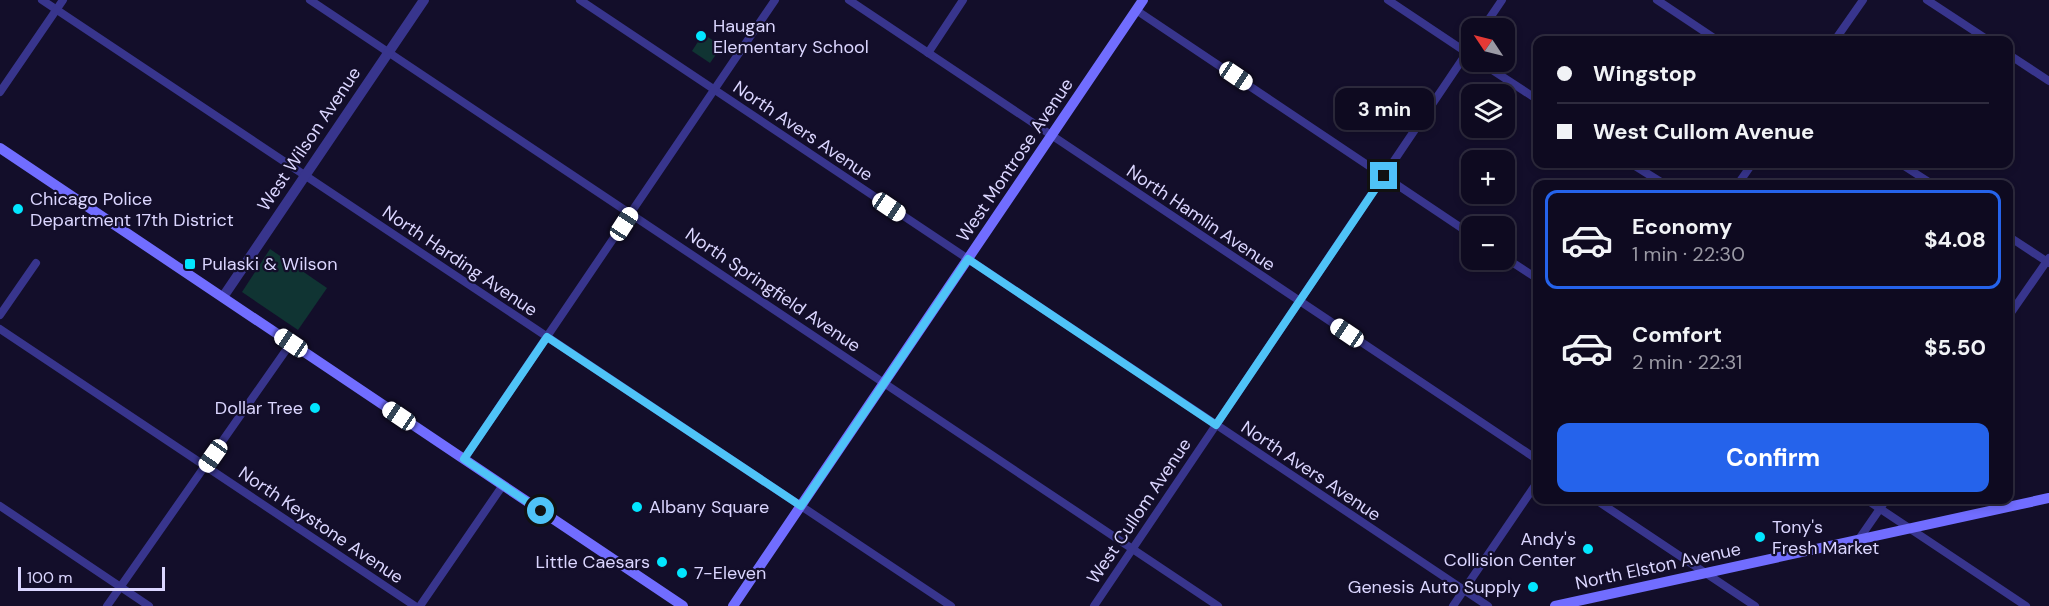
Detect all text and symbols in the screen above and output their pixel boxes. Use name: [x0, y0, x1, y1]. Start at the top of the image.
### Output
place label: Haugan Elementary School: [713, 14, 869, 59]
north arrow: [1461, 18, 1515, 72]
map controls: [1461, 18, 1515, 270]
marker: Haugan Elementary School: [694, 29, 708, 43]
car: [1216, 58, 1256, 94]
text: Wingstop: [1593, 59, 1697, 88]
street label: West Wilson Avenue: [252, 62, 366, 216]
street label: West Montrose Avenue: [951, 73, 1079, 247]
street label: North Avers Avenue: [728, 75, 878, 187]
button: layers: [1461, 84, 1515, 138]
callout: 3 min: [1334, 89, 1434, 131]
text: 3 min: [1358, 96, 1411, 122]
text: West Cullom Avenue: [1593, 117, 1814, 146]
button: +: [1461, 150, 1515, 204]
street label: North Hamlin Avenue: [1122, 159, 1280, 277]
route end: [1370, 162, 1397, 189]
place label: Chicago Police Department 17th District: [30, 187, 234, 232]
car: [869, 189, 909, 225]
street label: North Harding Avenue: [378, 200, 542, 322]
marker: Chicago Police Department 17th District: [11, 202, 25, 216]
car: [607, 204, 641, 244]
text: Economy: [1632, 212, 1732, 241]
icon: car: [1560, 213, 1614, 267]
button: −: [1461, 216, 1515, 270]
street label: North Springfield Avenue: [681, 222, 865, 358]
text: $4.08: [1924, 225, 1986, 254]
text: 1 min · 22:30: [1632, 241, 1745, 267]
place label: Pulaski & Wilson: [202, 252, 338, 276]
marker: Pulaski & Wilson: [183, 257, 197, 271]
car: [1327, 315, 1367, 351]
text: Comfort: [1632, 320, 1722, 349]
icon: car: [1560, 321, 1614, 375]
car: [271, 325, 311, 361]
text: $5.50: [1924, 333, 1986, 362]
text: 2 min · 22:31: [1632, 349, 1742, 375]
place label: Dollar Tree: [215, 396, 303, 420]
car: [379, 398, 419, 434]
marker: Dollar Tree: [308, 401, 322, 415]
street label: North Avers Avenue: [1236, 415, 1386, 527]
button: Confirm: [1557, 423, 1989, 492]
street label: West Cullom Avenue: [1081, 433, 1197, 589]
car: [195, 436, 231, 476]
street label: North Keystone Avenue: [234, 461, 408, 589]
place label: Albany Square: [649, 495, 769, 519]
route start: [527, 497, 554, 524]
marker: Albany Square: [630, 500, 644, 514]
place label: Tony's Fresh Market: [1772, 515, 1879, 560]
place label: Andy's Collision Center: [1444, 527, 1576, 572]
marker: Tony's Fresh Market: [1753, 530, 1767, 544]
street label: North Elston Avenue: [1573, 537, 1743, 595]
marker: Andy's Collision Center: [1581, 542, 1595, 556]
place label: Little Caesars: [536, 550, 650, 574]
marker: Little Caesars: [655, 555, 669, 569]
place label: 7-Eleven: [694, 561, 766, 585]
scale bar: [18, 564, 165, 592]
marker: 7-Eleven: [675, 566, 689, 580]
text: 100 m: [27, 567, 72, 588]
place label: Genesis Auto Supply: [1348, 575, 1521, 599]
marker: Genesis Auto Supply: [1526, 580, 1540, 594]

